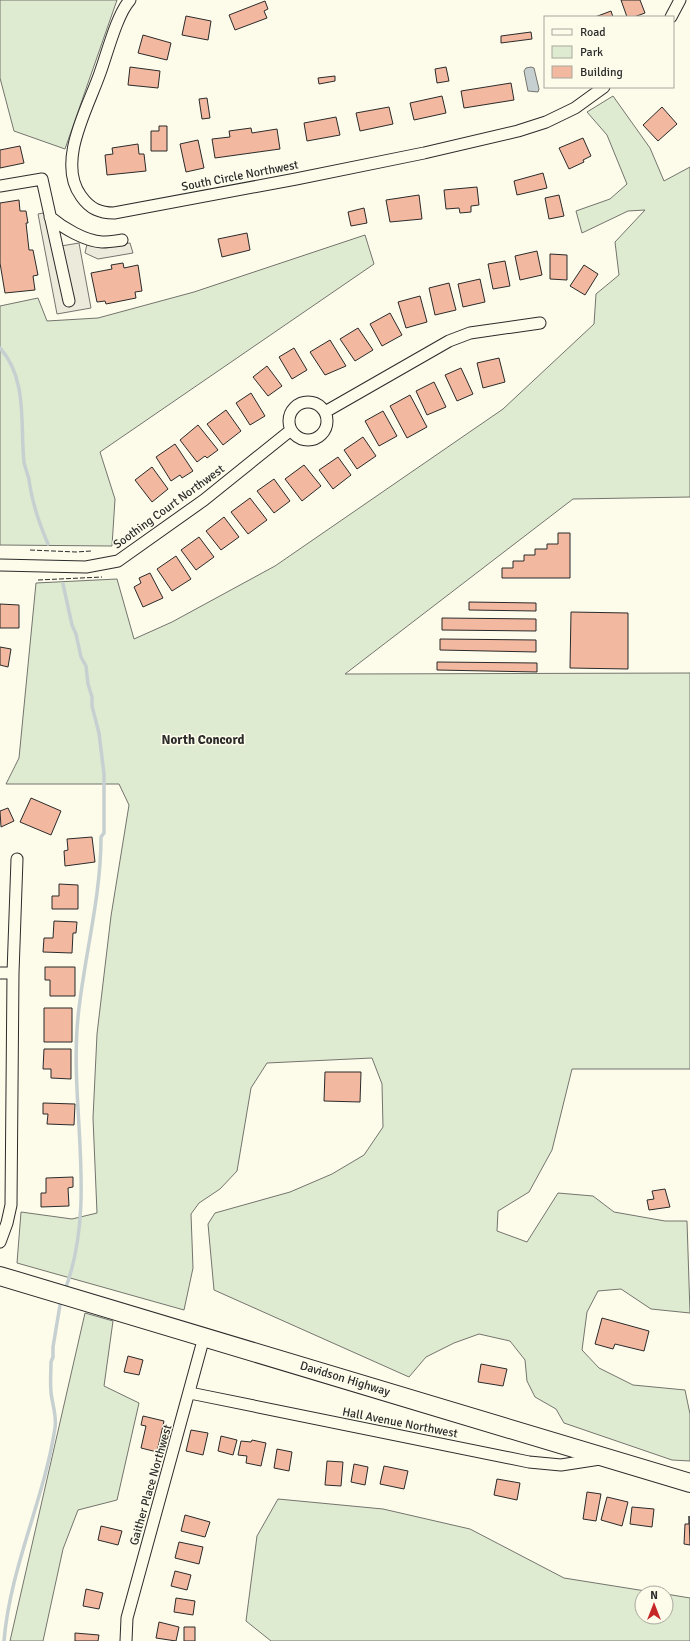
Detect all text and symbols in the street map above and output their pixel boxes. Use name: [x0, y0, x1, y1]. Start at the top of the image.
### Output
legend: [544, 16, 674, 88]
text: Road: [580, 25, 606, 40]
text: Park: [580, 45, 603, 60]
text: Building: [580, 65, 623, 80]
street label: South Circle Northwest: [180, 157, 300, 195]
street label: Soothing Court Northwest: [111, 462, 227, 552]
district label: North Concord: [162, 732, 244, 748]
street label: Davidson Highway: [298, 1358, 392, 1400]
street label: Hall Avenue Northwest: [341, 1404, 459, 1442]
street label: Gaither Place Northwest: [127, 1423, 175, 1547]
north arrow: [634, 1585, 674, 1625]
text: N: [650, 1589, 658, 1602]

